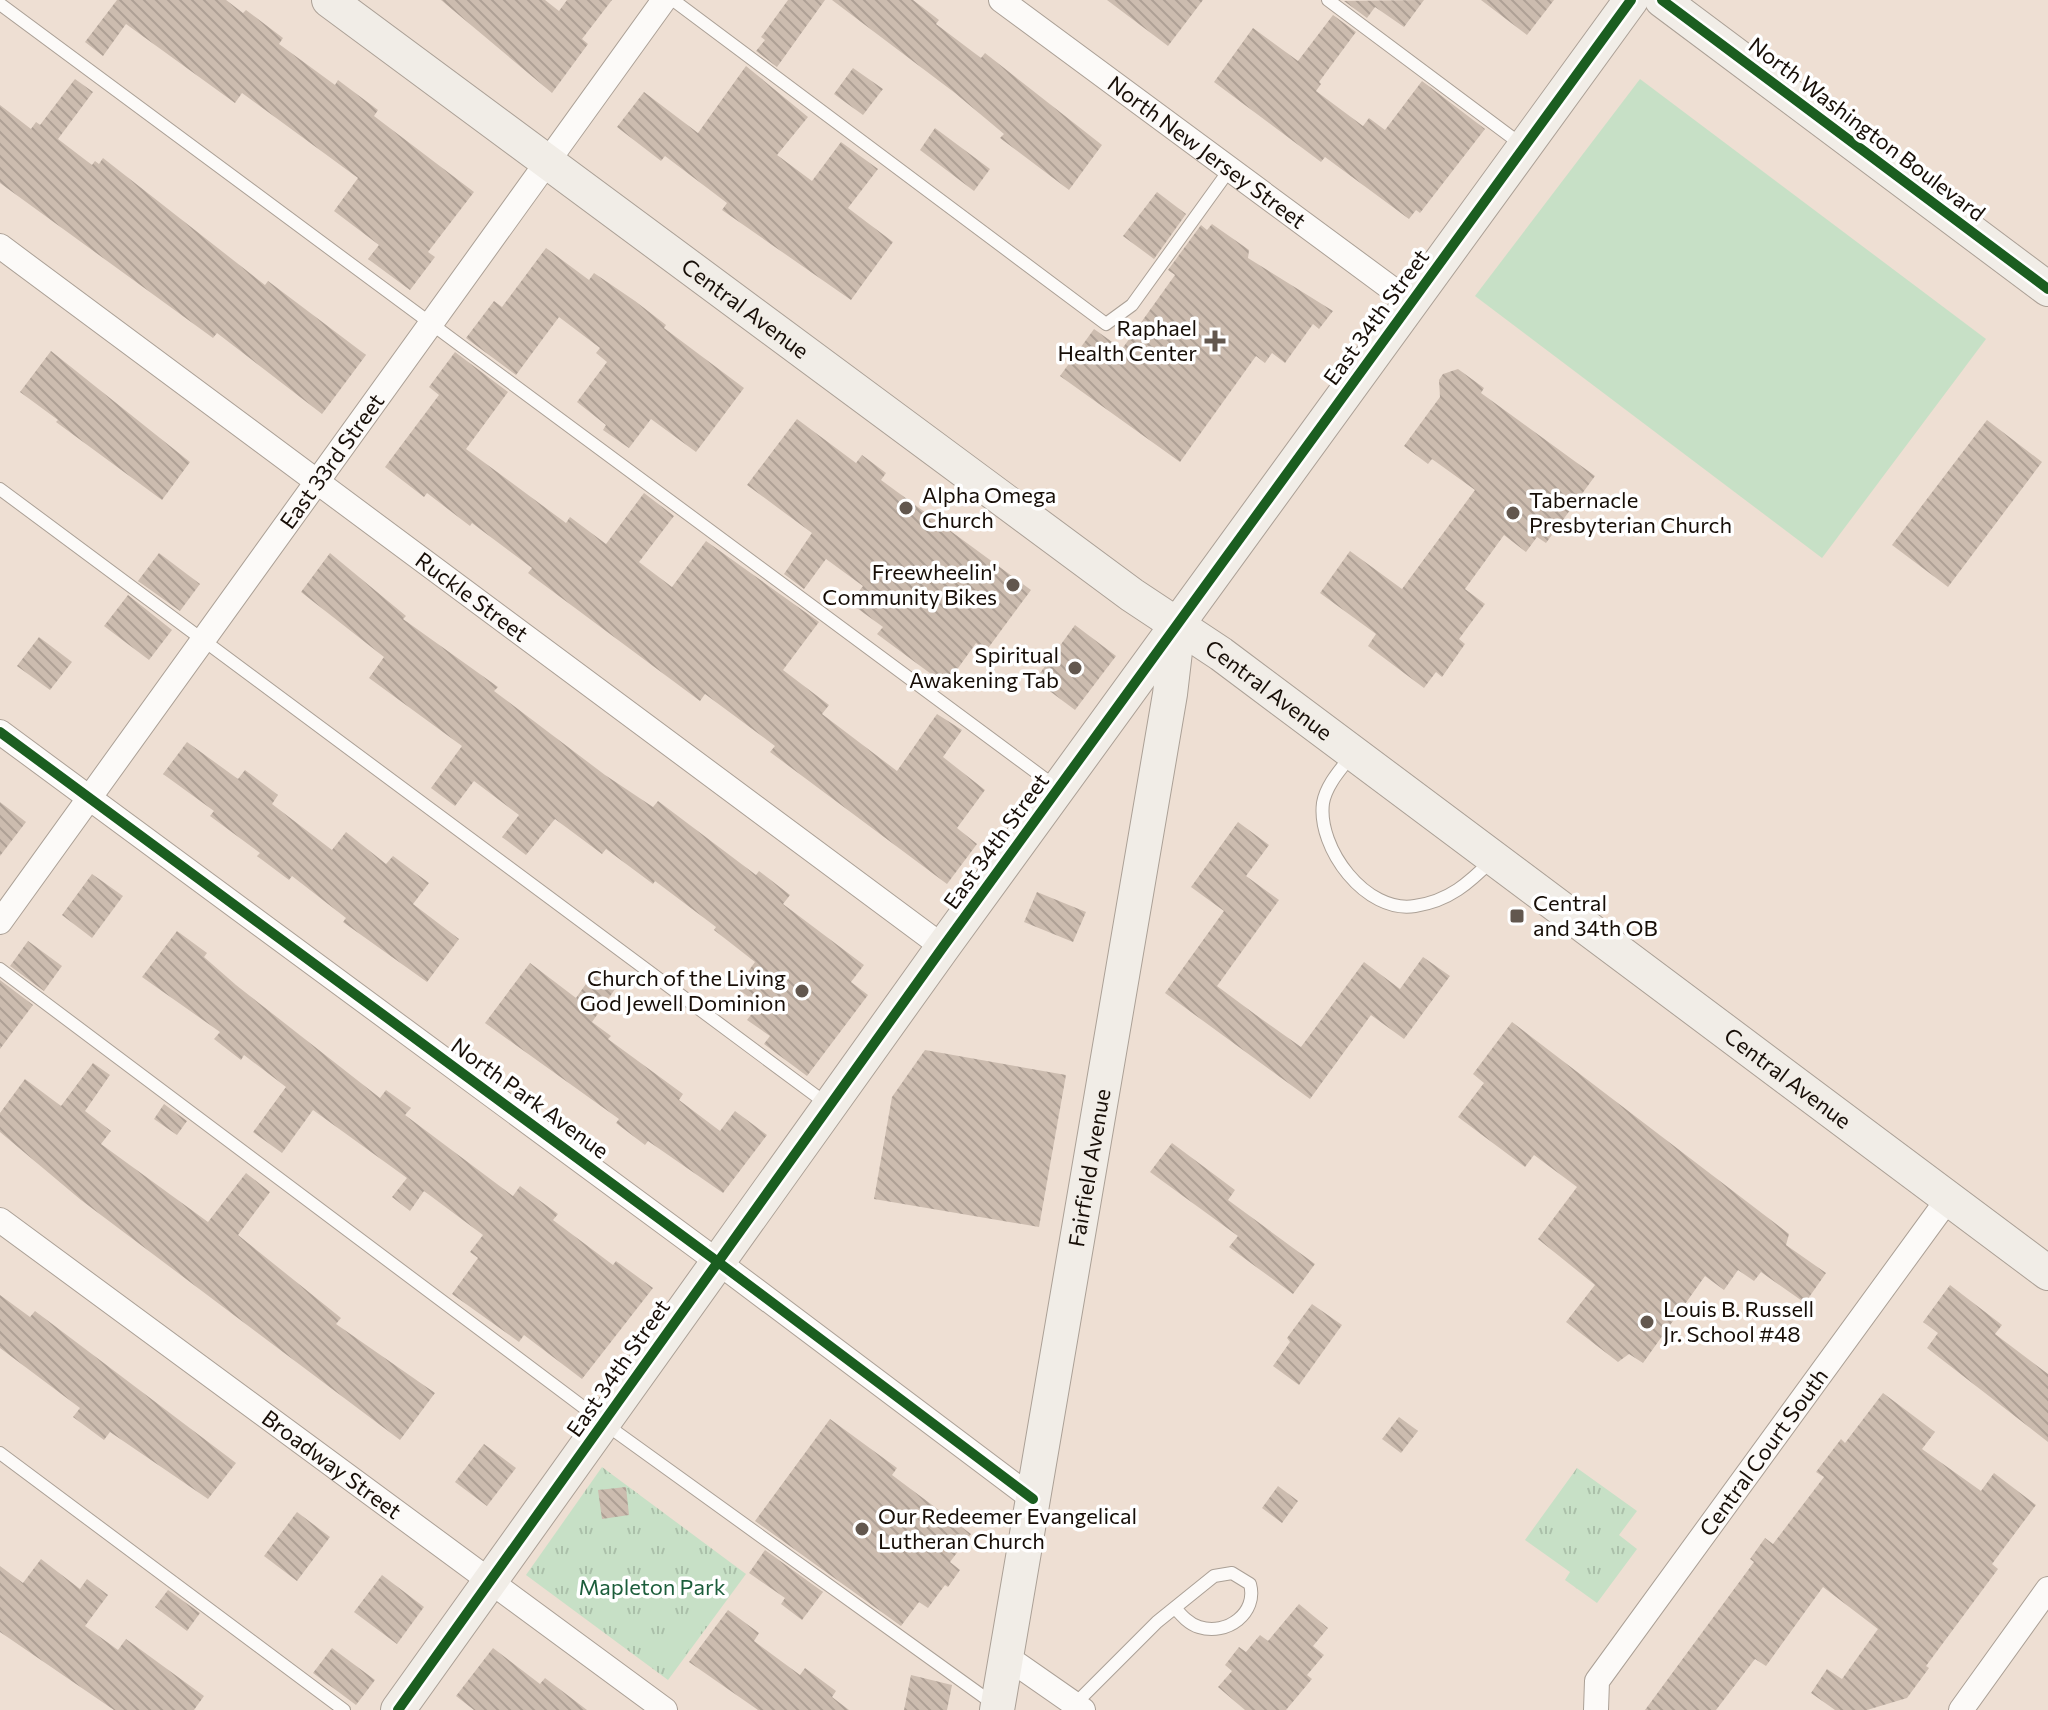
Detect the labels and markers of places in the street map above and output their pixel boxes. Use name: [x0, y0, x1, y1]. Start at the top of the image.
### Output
place label: Raphael Health Center: [1057, 314, 1197, 366]
marker: Raphael Health Center: [1204, 330, 1226, 352]
place label: Alpha Omega Church: [922, 481, 1056, 533]
place label: Tabernacle Presbyterian Church: [1529, 486, 1732, 538]
marker: Alpha Omega Church: [897, 499, 915, 517]
marker: Tabernacle Presbyterian Church: [1504, 504, 1522, 522]
place label: Freewheelin' Community Bikes: [822, 558, 997, 610]
marker: Freewheelin' Community Bikes: [1004, 576, 1022, 594]
place label: Spiritual Awakening Tab: [909, 641, 1059, 693]
marker: Spiritual Awakening Tab: [1066, 659, 1084, 677]
place label: Central and 34th OB: [1533, 889, 1658, 941]
marker: Central and 34th OB: [1508, 907, 1526, 925]
place label: Church of the Living God Jewell Dominion: [580, 964, 786, 1016]
marker: Church of the Living God Jewell Dominion: [793, 982, 811, 1000]
place label: Louis B. Russell Jr. School #48: [1663, 1295, 1814, 1347]
marker: Louis B. Russell Jr. School #48: [1638, 1313, 1656, 1331]
place label: Our Redeemer Evangelical Lutheran Church: [878, 1502, 1137, 1554]
marker: Our Redeemer Evangelical Lutheran Church: [853, 1520, 871, 1538]

